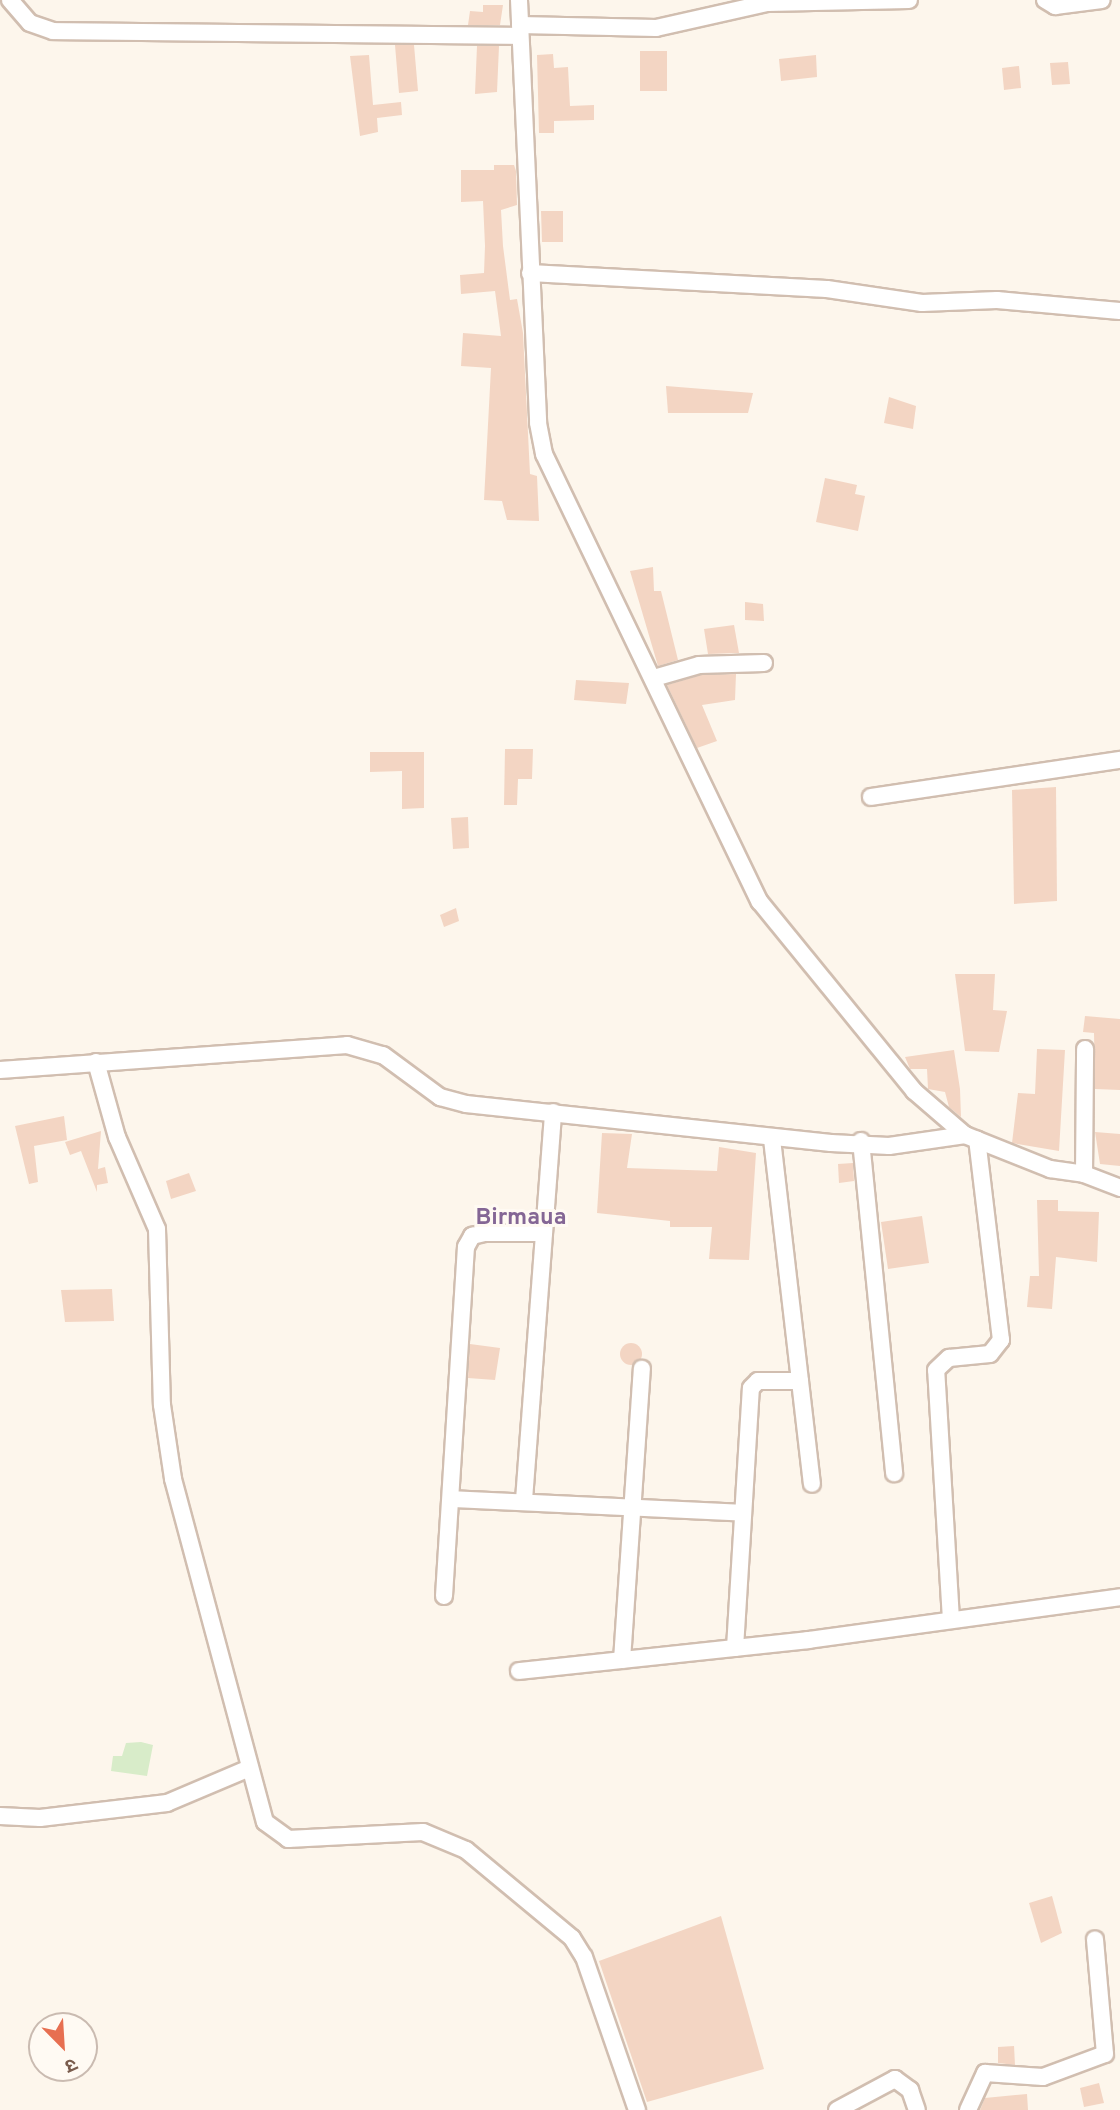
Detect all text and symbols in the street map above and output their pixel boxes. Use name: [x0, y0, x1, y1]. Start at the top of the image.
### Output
district label: Birmaua: [475, 1205, 567, 1233]
north arrow: [28, 2012, 98, 2082]
text: उ: [61, 2051, 81, 2078]

